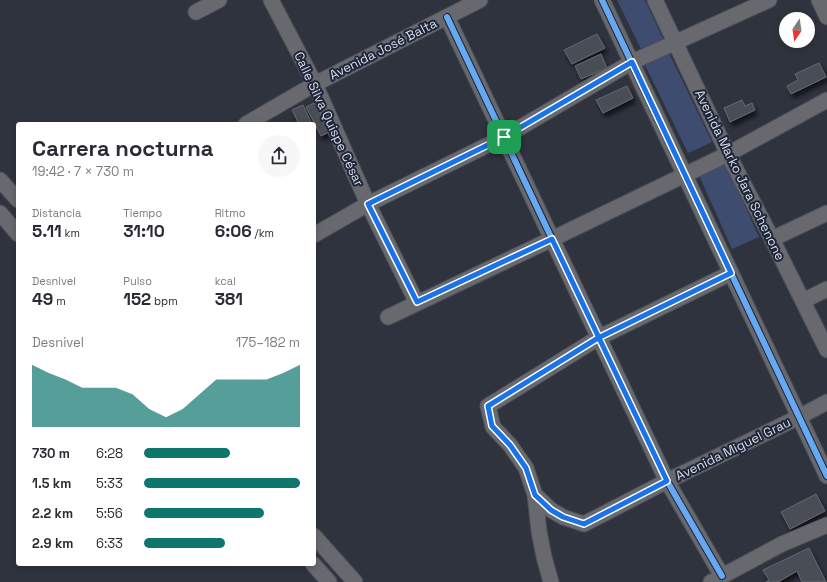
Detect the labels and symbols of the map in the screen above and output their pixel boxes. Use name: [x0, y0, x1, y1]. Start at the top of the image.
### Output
north arrow: [779, 12, 815, 48]
street label: Avenida José Balta: [326, 14, 440, 84]
street label: Calle Silva Quispe César: [290, 49, 368, 189]
street label: Avenida Marko Jara Schenone: [691, 87, 789, 263]
pin: [487, 120, 521, 154]
street label: Avenida Miguel Grau: [673, 414, 793, 484]

